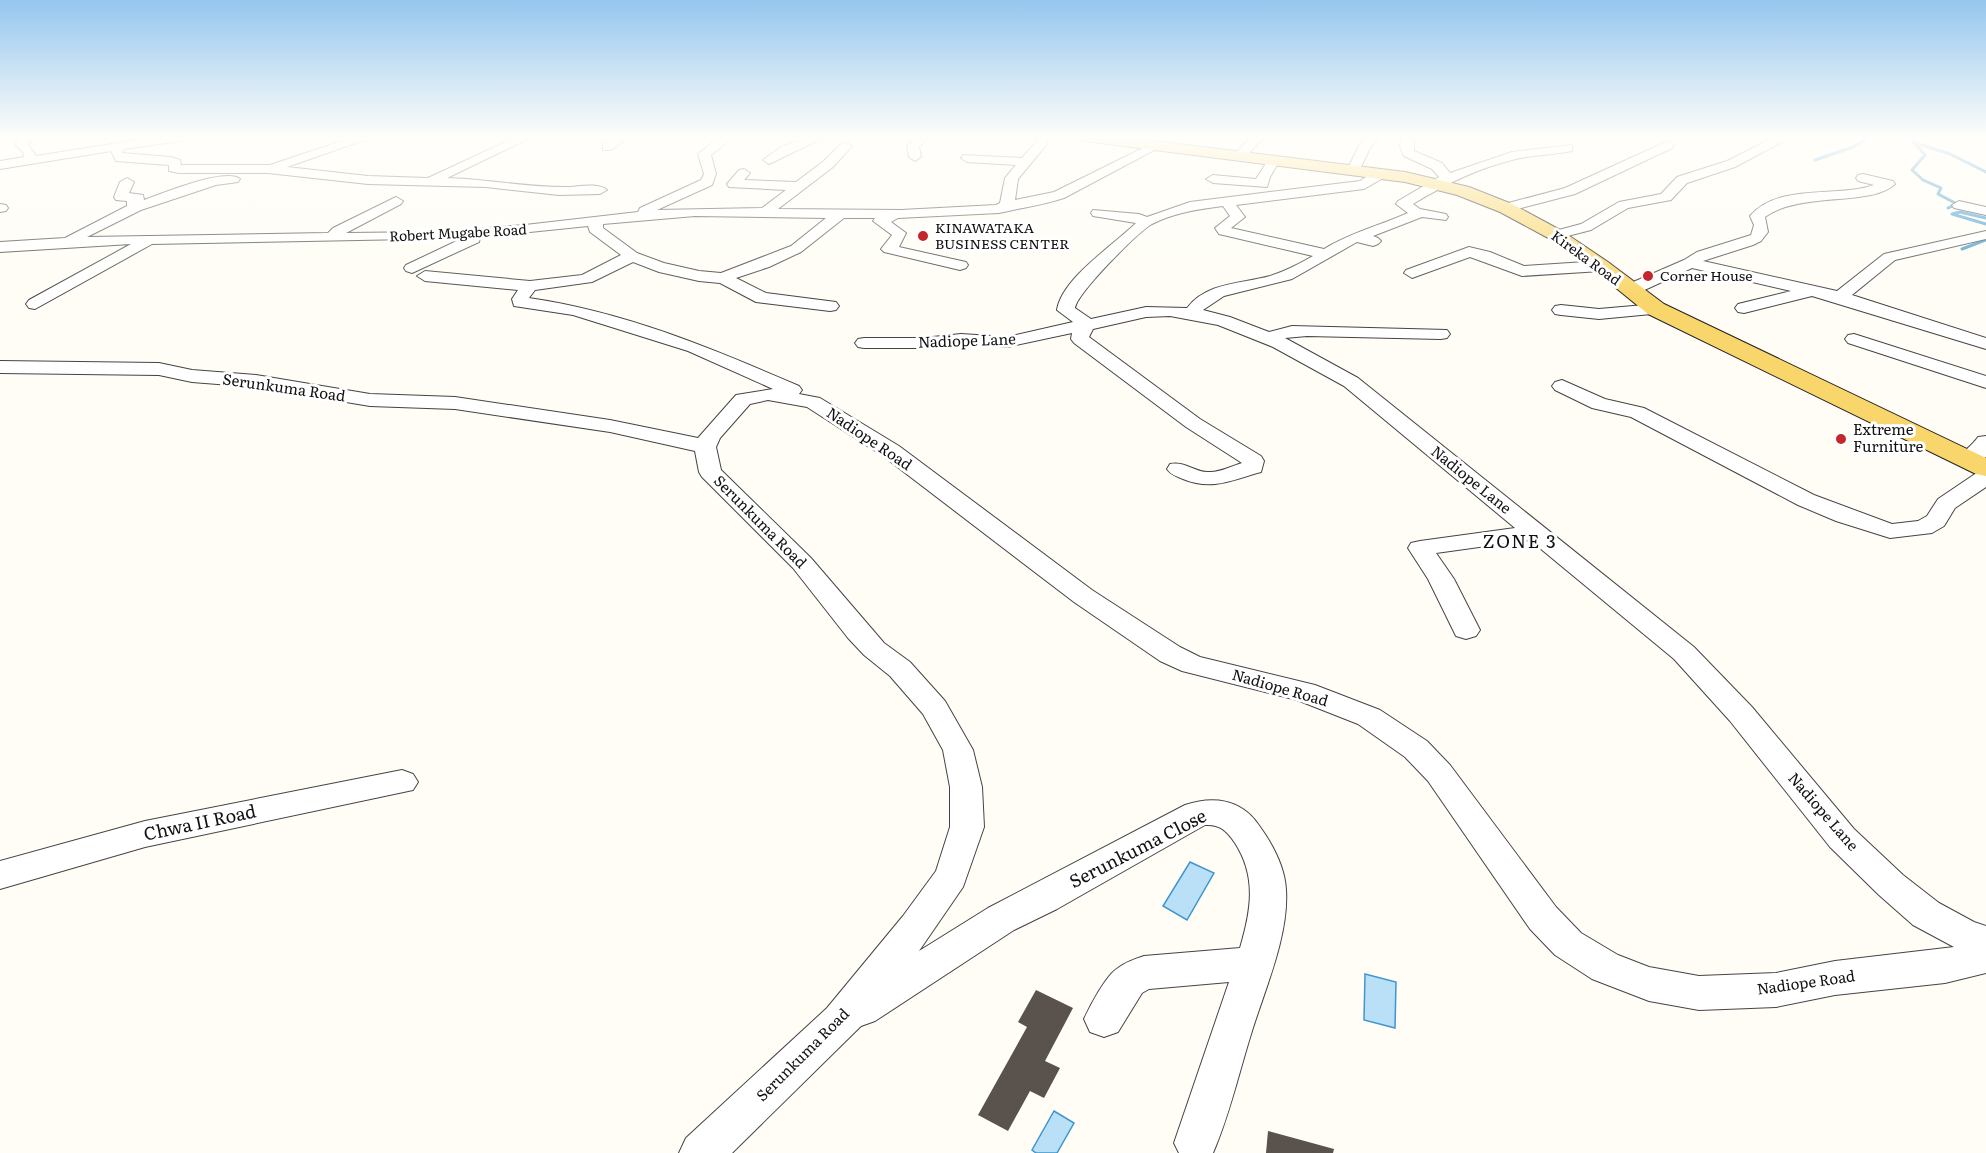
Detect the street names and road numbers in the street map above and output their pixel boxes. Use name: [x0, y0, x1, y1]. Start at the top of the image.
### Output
street label: Robert Mugabe Road: [389, 218, 528, 246]
street label: Kireka Road: [1548, 225, 1626, 290]
street label: Nadiope Lane: [918, 326, 1016, 353]
street label: Serunkuma Road: [221, 367, 347, 407]
street label: Nadiope Road: [822, 401, 917, 475]
street label: Nadiope Lane: [1427, 439, 1517, 519]
street label: Serunkuma Road: [709, 469, 813, 573]
street label: Nadiope Road: [1230, 662, 1331, 711]
street label: Nadiope Lane: [1783, 767, 1865, 856]
street label: Chwa II Road: [141, 796, 258, 847]
street label: Serunkuma Close: [1064, 801, 1211, 894]
street label: Nadiope Road: [1755, 963, 1856, 1000]
street label: Serunkuma Road: [750, 1002, 854, 1106]

